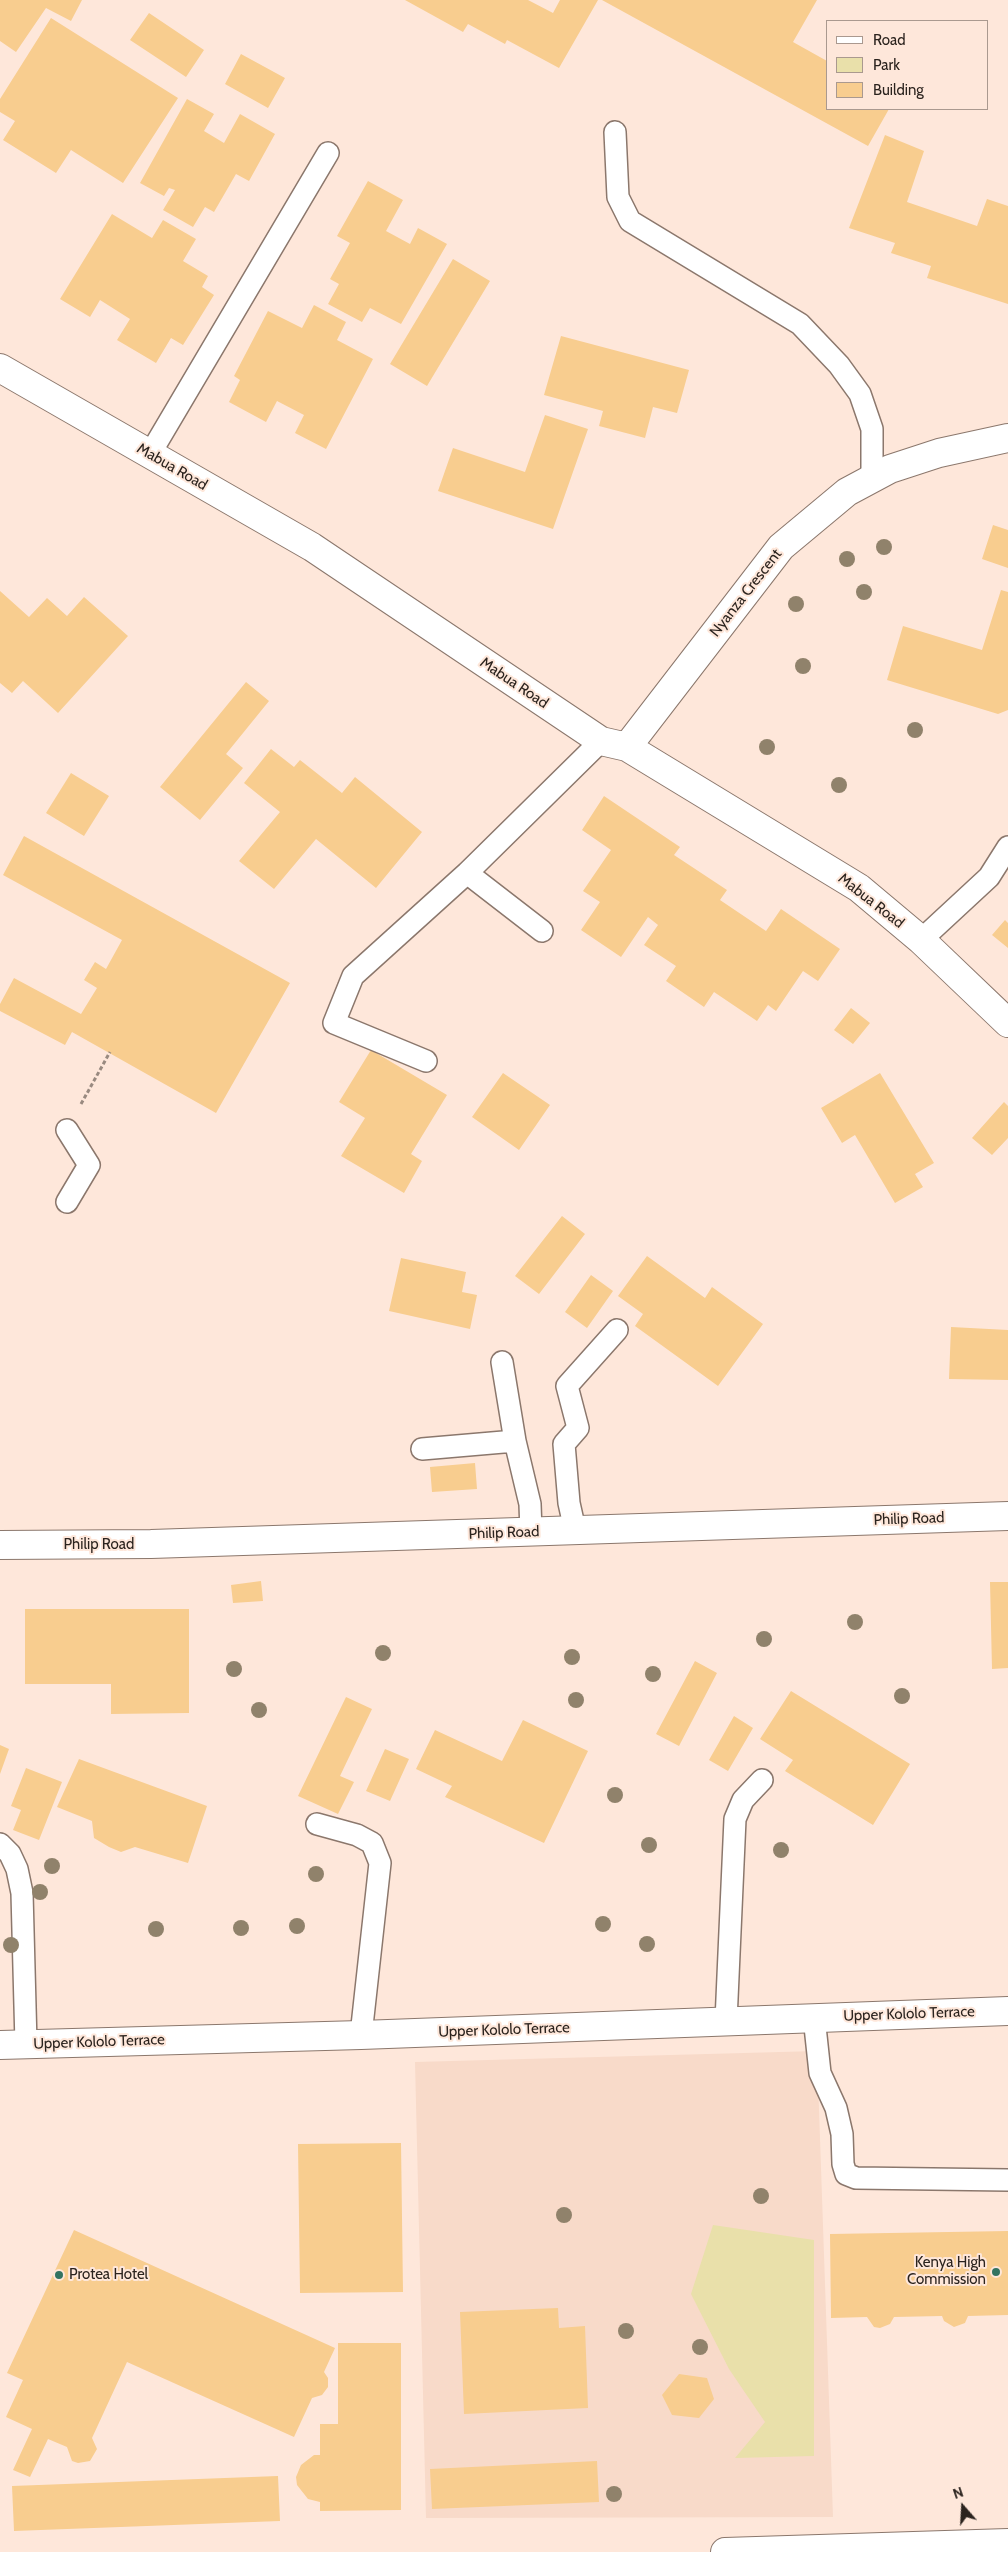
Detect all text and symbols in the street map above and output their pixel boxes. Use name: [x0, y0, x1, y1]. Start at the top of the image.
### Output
legend: [826, 20, 988, 110]
text: Road: [873, 31, 906, 49]
text: Park: [873, 56, 900, 74]
text: Building: [873, 81, 924, 99]
street label: Mabua Road: [133, 440, 211, 494]
street label: Nyanza Crescent: [706, 546, 786, 640]
street label: Mabua Road: [476, 654, 552, 712]
street label: Mabua Road: [834, 870, 908, 932]
street label: Philip Road: [873, 1509, 945, 1529]
street label: Philip Road: [468, 1523, 540, 1543]
street label: Philip Road: [64, 1536, 134, 1554]
street label: Upper Kololo Terrace: [843, 2003, 975, 2025]
street label: Upper Kololo Terrace: [438, 2019, 570, 2041]
street label: Upper Kololo Terrace: [33, 2031, 165, 2053]
place label: Kenya High Commission: [907, 2254, 986, 2289]
place label: Protea Hotel: [69, 2266, 148, 2284]
marker: Kenya High Commission: [990, 2266, 1002, 2278]
marker: Protea Hotel: [53, 2269, 65, 2281]
north arrow: [938, 2482, 988, 2532]
text: N: [951, 2483, 966, 2503]

